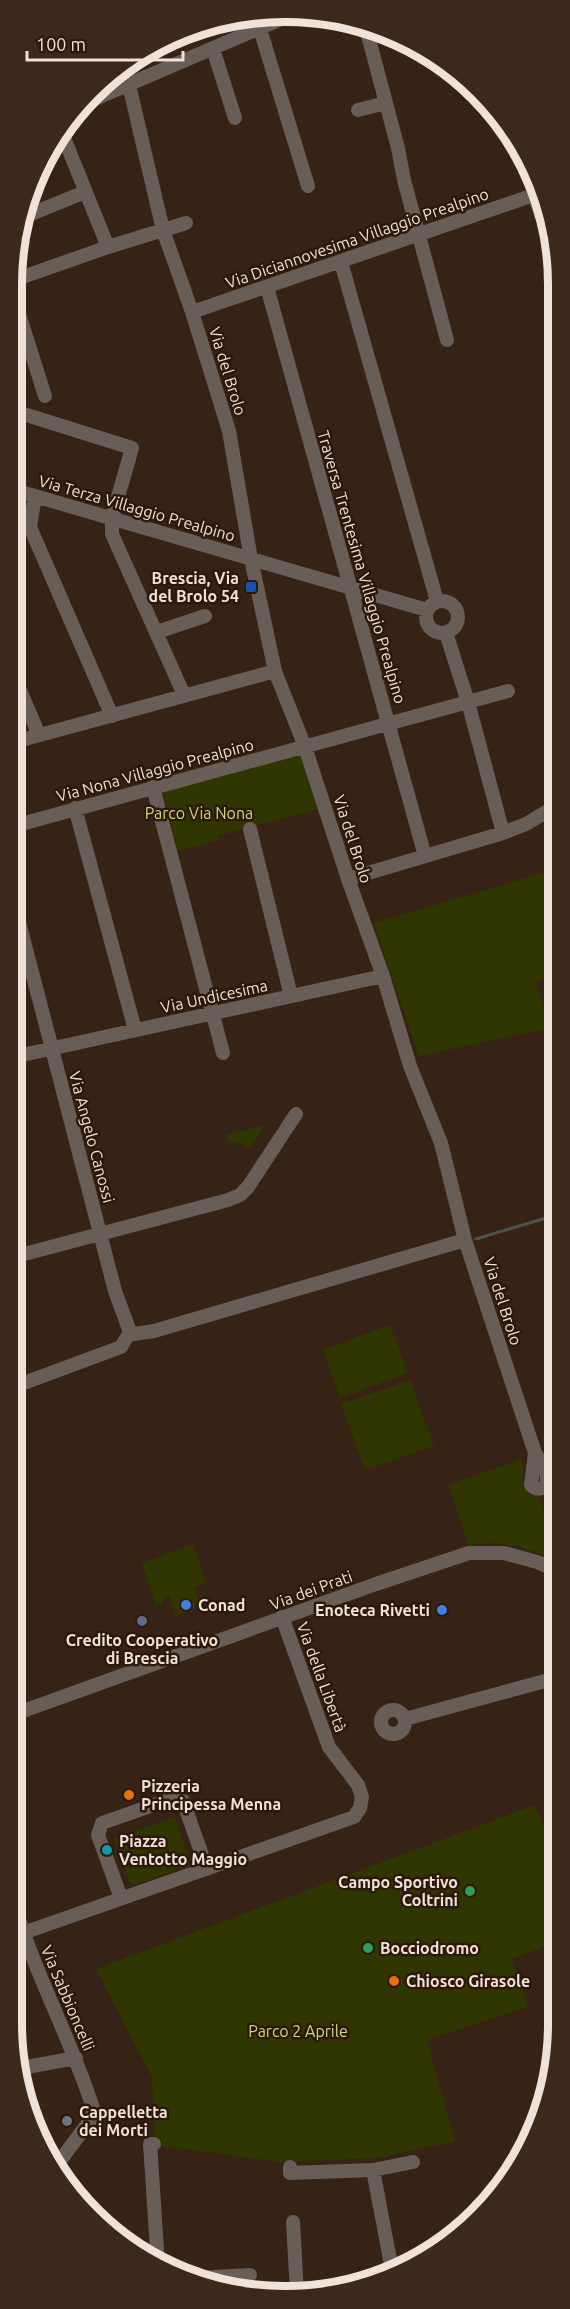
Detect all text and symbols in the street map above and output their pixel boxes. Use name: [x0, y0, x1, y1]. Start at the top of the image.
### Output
scale bar: [27, 24, 183, 62]
text: 100 m: [36, 34, 86, 54]
street label: Via Diciannovesima Villaggio Prealpino: [223, 184, 491, 292]
street label: Via del Brolo: [206, 325, 250, 417]
street label: Traversa Trentesima Villaggio Prealpino: [314, 428, 410, 706]
street label: Via Terza Villaggio Prealpino: [37, 471, 237, 545]
place label: Brescia, Via del Brolo 54: [149, 569, 239, 605]
marker: Brescia, Via del Brolo 54: [244, 580, 258, 594]
street label: Via Nona Villaggio Prealpino: [54, 735, 256, 805]
street label: Via del Brolo: [330, 793, 376, 885]
park label: Parco Via Nona: [145, 804, 253, 822]
street label: Via Undicesima: [159, 976, 269, 1016]
street label: Via Angelo Canossi: [66, 1069, 118, 1205]
street label: Via del Brolo: [480, 1255, 526, 1347]
street label: Via dei Prati: [267, 1567, 355, 1613]
place label: Conad: [198, 1596, 245, 1614]
marker: Conad: [179, 1598, 193, 1612]
place label: Enoteca Rivetti: [315, 1601, 430, 1619]
marker: Enoteca Rivetti: [435, 1603, 449, 1617]
marker: Credito Cooperativo di Brescia: [135, 1614, 149, 1628]
street label: Via della Libertà: [294, 1620, 350, 1734]
place label: Credito Cooperativo di Brescia: [66, 1631, 218, 1667]
place label: Pizzeria Principessa Menna: [141, 1777, 281, 1813]
marker: Pizzeria Principessa Menna: [122, 1788, 136, 1802]
place label: Piazza Ventotto Maggio: [119, 1832, 247, 1868]
marker: Piazza Ventotto Maggio: [100, 1843, 114, 1857]
place label: Campo Sportivo Coltrini: [338, 1873, 458, 1909]
marker: Campo Sportivo Coltrini: [463, 1884, 477, 1898]
place label: Bocciodromo: [380, 1939, 479, 1957]
marker: Bocciodromo: [361, 1941, 375, 1955]
street label: Via Sabbioncelli: [38, 1943, 98, 2053]
place label: Chiosco Girasole: [406, 1972, 530, 1990]
marker: Chiosco Girasole: [387, 1974, 401, 1988]
park label: Parco 2 Aprile: [248, 2022, 348, 2040]
place label: Cappelletta dei Morti: [79, 2103, 168, 2139]
marker: Cappelletta dei Morti: [60, 2114, 74, 2128]

